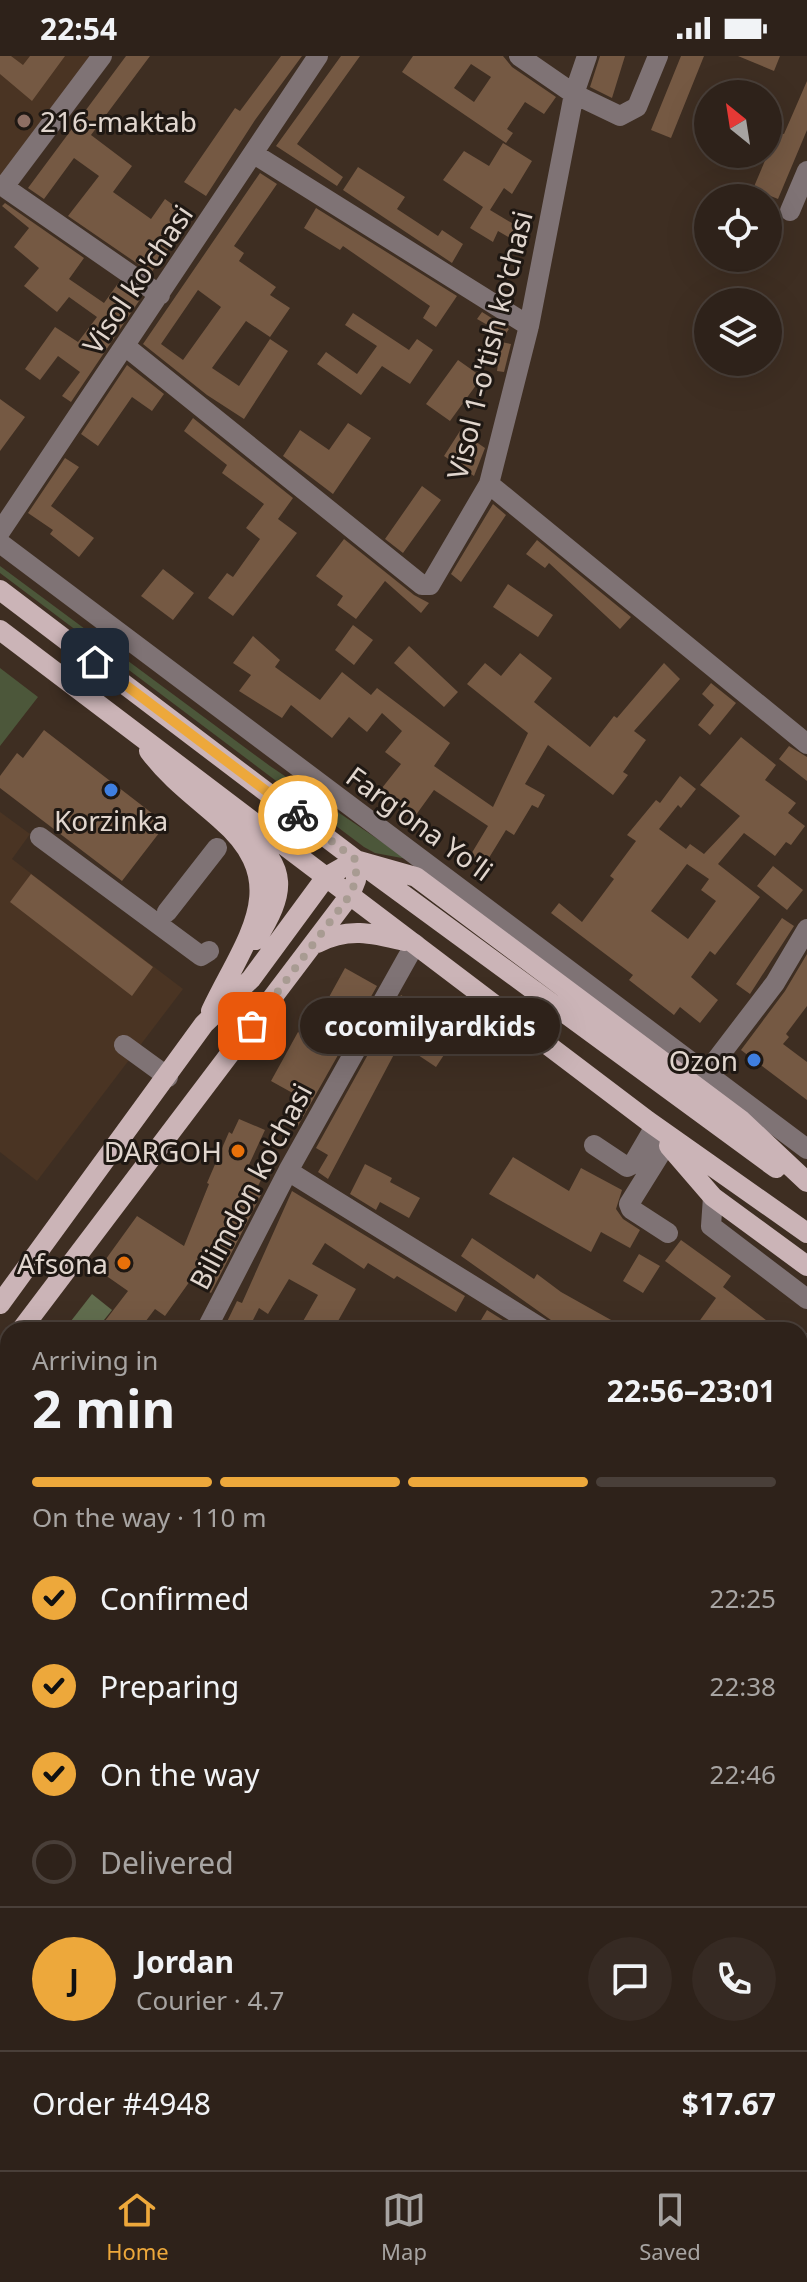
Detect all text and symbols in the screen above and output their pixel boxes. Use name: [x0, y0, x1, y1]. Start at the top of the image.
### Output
text: 22:54: [40, 8, 117, 49]
north arrow: [694, 80, 782, 168]
map controls: [694, 80, 782, 376]
place label: 216-maktab: [40, 102, 197, 140]
marker: 216-maktab: [15, 112, 33, 130]
button: locate: [694, 184, 782, 272]
street label: Visol ko'chasi: [73, 197, 201, 361]
street label: Visol 1-o'tish ko'chasi: [437, 207, 541, 483]
button: layers: [694, 288, 782, 376]
pin: [61, 628, 129, 696]
icon: home: [73, 640, 117, 684]
street label: Farg'ona Yo'li: [339, 757, 501, 889]
courier: [258, 775, 338, 855]
marker: Korzinka: [102, 781, 120, 799]
icon: bike: [276, 793, 320, 837]
place label: Korzinka: [54, 801, 168, 839]
pin: [218, 992, 286, 1060]
callout: cocomilyardkids: [300, 998, 560, 1054]
icon: bag: [230, 1004, 274, 1048]
text: cocomilyardkids: [324, 1008, 536, 1044]
place label: Ozon: [669, 1041, 738, 1079]
marker: Ozon: [745, 1051, 763, 1069]
street label: Bilimdon ko'chasi: [180, 1076, 320, 1296]
place label: DARGOH: [104, 1132, 222, 1170]
marker: DARGOH: [229, 1142, 247, 1160]
place label: Afsona: [17, 1244, 108, 1282]
marker: Afsona: [115, 1254, 133, 1272]
text: Arriving in: [32, 1342, 158, 1378]
text: 22:56–23:01: [607, 1370, 776, 1411]
text: 2 min: [32, 1372, 175, 1443]
text: On the way · 110 m: [32, 1499, 266, 1535]
icon: check: [32, 1576, 76, 1620]
text: Confirmed: [100, 1578, 250, 1619]
text: 22:25: [710, 1580, 776, 1616]
icon: check: [32, 1664, 76, 1708]
text: Preparing: [100, 1666, 239, 1707]
text: 22:38: [710, 1668, 776, 1704]
icon: check: [32, 1752, 76, 1796]
text: On the way: [100, 1754, 260, 1795]
text: 22:46: [710, 1756, 776, 1792]
text: Delivered: [100, 1842, 234, 1883]
button: chat: [588, 1937, 672, 2021]
button: phone: [692, 1937, 776, 2021]
text: Jordan: [136, 1941, 234, 1982]
text: J: [69, 1959, 79, 2000]
text: Courier · 4.7: [136, 1982, 284, 2018]
text: Order #4948: [32, 2083, 211, 2124]
text: $17.67: [682, 2083, 776, 2124]
tab: Home: [106, 2188, 169, 2266]
tab: Map: [381, 2188, 427, 2266]
tab: Saved: [639, 2188, 701, 2266]

